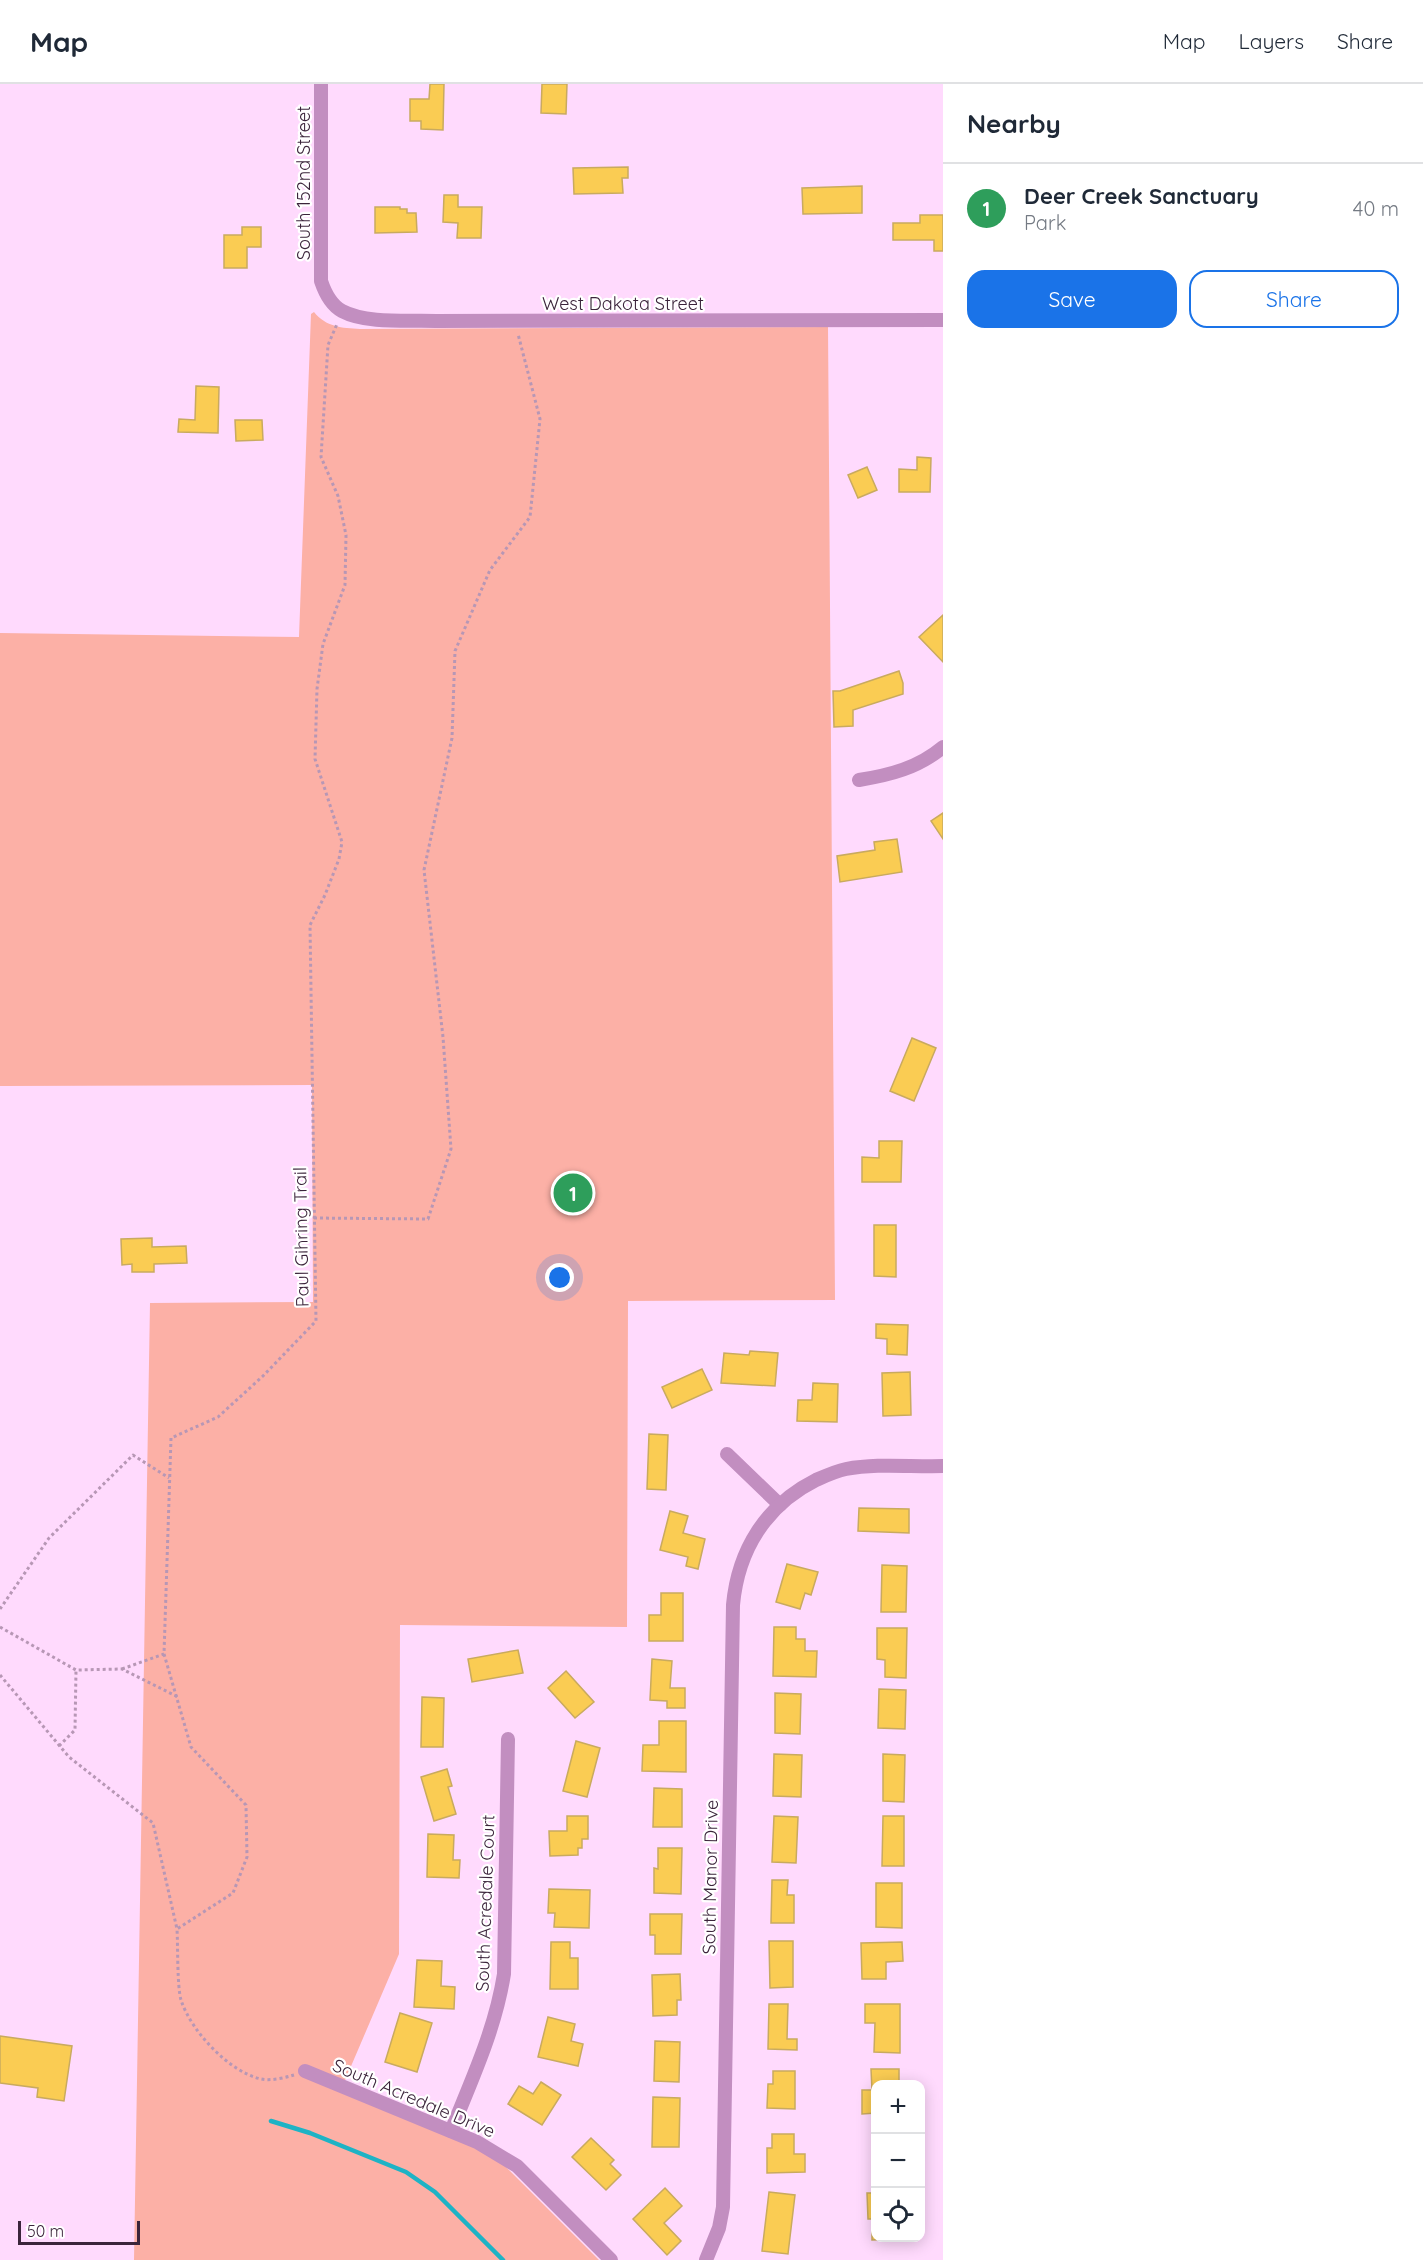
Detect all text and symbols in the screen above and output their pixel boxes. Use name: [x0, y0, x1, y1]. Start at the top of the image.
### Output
text: Map: [30, 24, 88, 59]
text: Map: [1163, 28, 1206, 54]
text: Layers: [1239, 28, 1304, 54]
text: Share: [1337, 28, 1393, 54]
street label: South 152nd Street: [292, 106, 315, 260]
text: Nearby: [967, 107, 1061, 140]
text: Deer Creek Sanctuary: [1024, 182, 1259, 210]
text: 1: [983, 196, 990, 221]
text: 40 m: [1353, 196, 1399, 221]
text: Park: [1024, 210, 1066, 235]
button: Save: [967, 270, 1177, 328]
button: Share: [1189, 270, 1399, 328]
street label: West Dakota Street: [542, 292, 704, 315]
street label: Paul Gihring Trail: [288, 1167, 314, 1307]
pin: 1: [554, 1170, 592, 1216]
your location: [545, 1263, 574, 1292]
street label: South Manor Drive: [697, 1799, 723, 1955]
street label: South Acredale Court: [470, 1814, 500, 1992]
street label: South Acredale Drive: [329, 2053, 499, 2143]
map controls: [871, 2080, 925, 2242]
button: +: [871, 2080, 925, 2134]
button: −: [871, 2134, 925, 2188]
button: locate: [871, 2188, 925, 2242]
scale bar: [18, 2218, 140, 2246]
text: 50 m: [27, 2221, 64, 2241]

